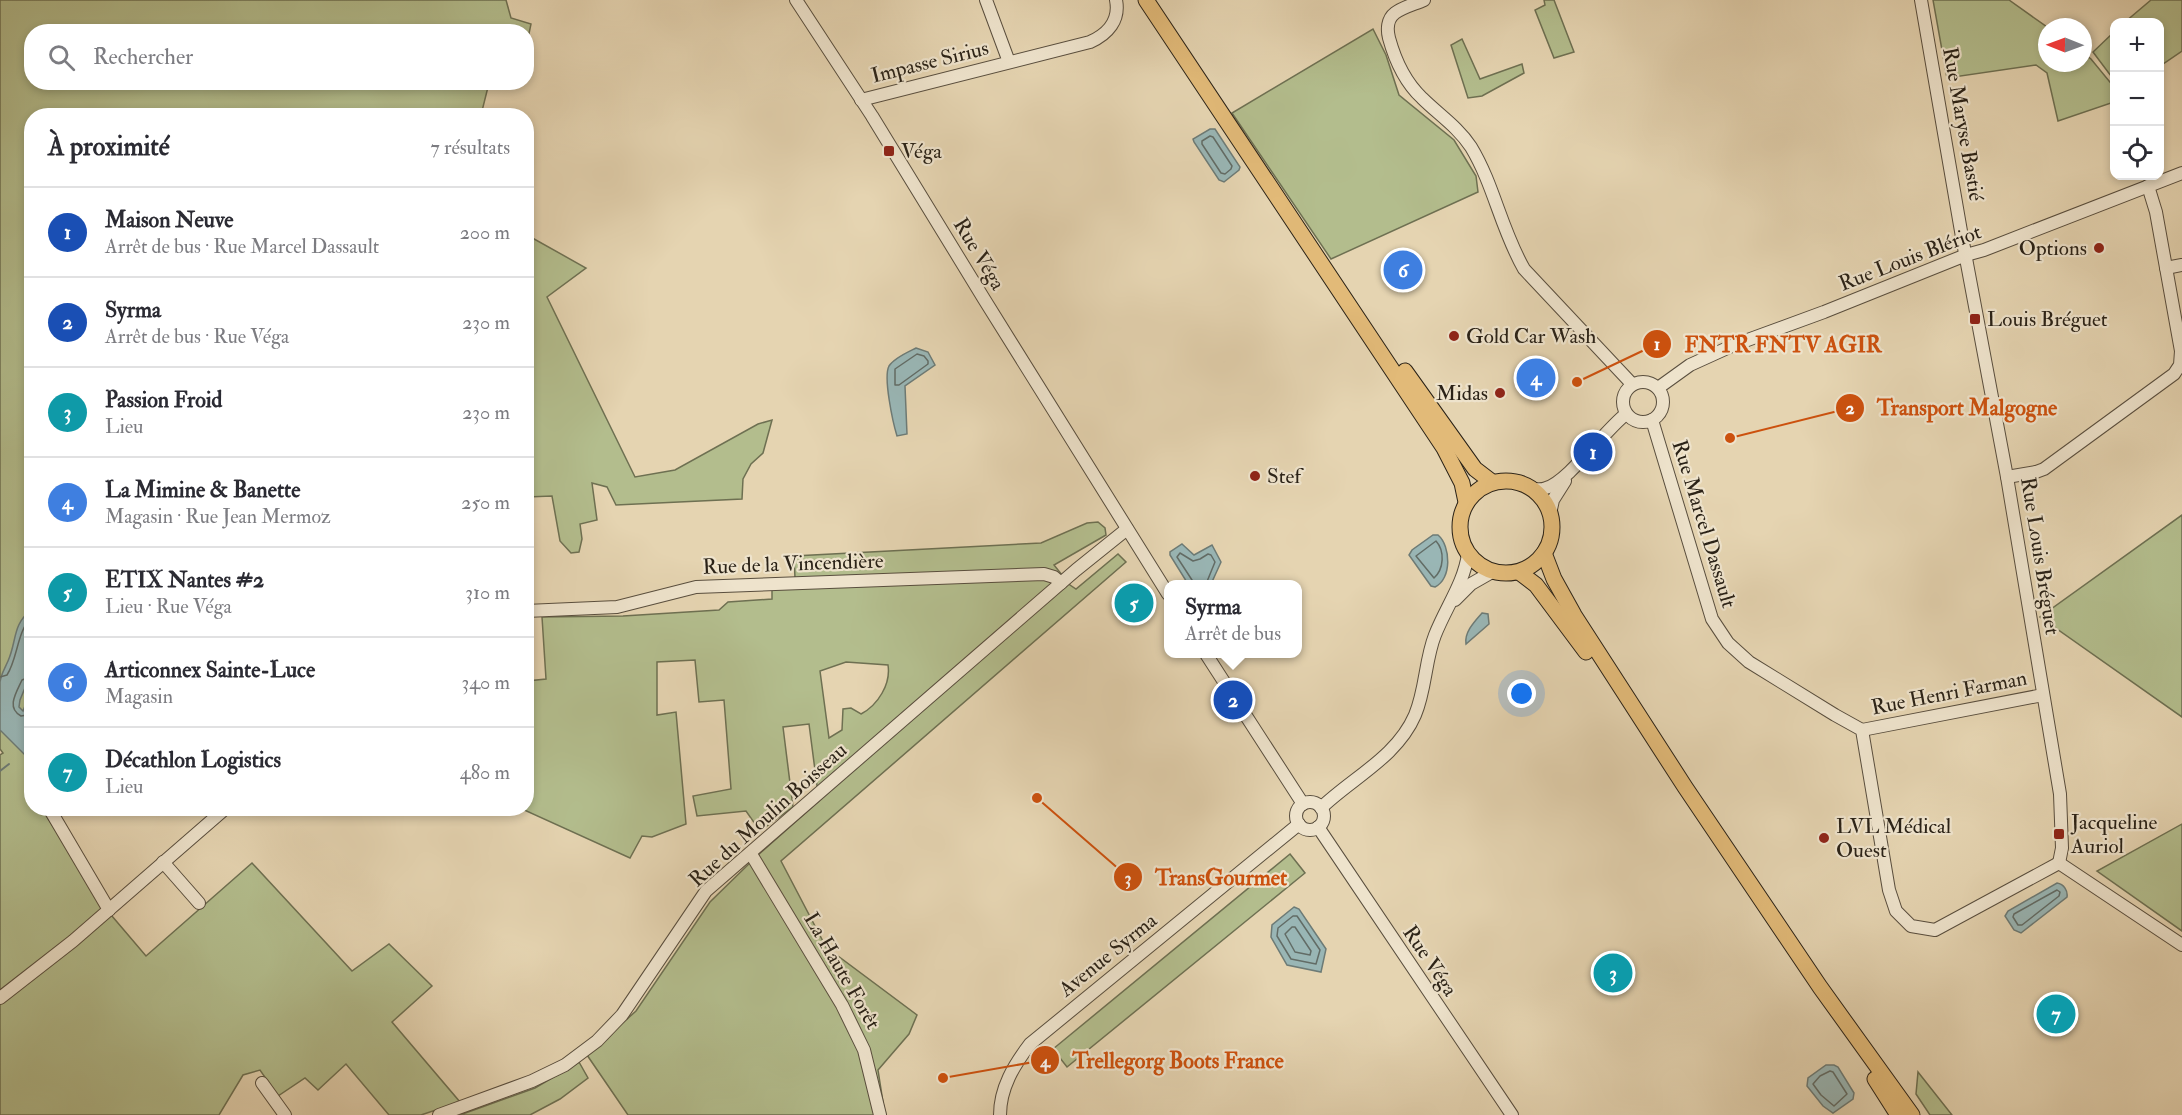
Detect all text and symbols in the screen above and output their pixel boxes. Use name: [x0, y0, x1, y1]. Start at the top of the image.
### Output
north arrow: [2038, 18, 2092, 72]
map controls: [2110, 18, 2164, 180]
button: +: [2110, 18, 2164, 72]
search box: [24, 24, 534, 90]
street label: Impasse Sirius: [868, 34, 992, 90]
icon: search: [45, 41, 78, 74]
text: Rechercher: [93, 43, 193, 71]
street label: Rue Maryse Bastié: [1936, 45, 1990, 203]
button: −: [2110, 72, 2164, 126]
button: locate: [2110, 126, 2164, 180]
text: À proximité: [48, 131, 170, 163]
text: 7 résultats: [431, 135, 510, 160]
place label: Véga: [901, 138, 942, 165]
marker: Véga: [882, 144, 896, 158]
text: Maison Neuve: [105, 206, 233, 234]
street label: Rue Véga: [947, 213, 1011, 295]
street label: Rue Louis Blériot: [1835, 218, 1985, 298]
text: 1: [64, 220, 71, 245]
text: 200 m: [460, 220, 510, 245]
text: Arrêt de bus · Rue Marcel Dassault: [105, 234, 379, 259]
place label: Options: [2019, 235, 2087, 262]
marker: Options: [2092, 241, 2106, 255]
pin: 6: [1384, 248, 1422, 292]
text: Syrma: [105, 296, 161, 324]
place label: Louis Bréguet: [1987, 306, 2108, 333]
text: 2: [62, 310, 73, 335]
text: 230 m: [462, 310, 510, 335]
marker: Louis Bréguet: [1968, 312, 1982, 326]
place label: Gold Car Wash: [1466, 323, 1596, 350]
text: Arrêt de bus · Rue Véga: [105, 324, 289, 349]
callout: FNTR FNTV AGIR: [1642, 324, 1894, 364]
marker: Gold Car Wash: [1447, 329, 1461, 343]
text: FNTR FNTV AGIR: [1684, 331, 1883, 359]
text: 1: [1654, 333, 1660, 356]
pin: 4: [1516, 356, 1556, 400]
place label: Midas: [1436, 380, 1488, 407]
text: Passion Froid: [105, 386, 222, 414]
marker: Midas: [1493, 386, 1507, 400]
callout: Transport Malgogne: [1835, 388, 2069, 428]
text: Transport Malgogne: [1876, 394, 2058, 423]
text: 2: [1845, 397, 1855, 420]
text: 3: [64, 400, 71, 425]
text: 230 m: [462, 400, 510, 425]
text: Lieu: [105, 414, 143, 439]
pin: 1: [1574, 430, 1612, 474]
street label: Rue Marcel Dassault: [1666, 437, 1742, 611]
place label: Stef: [1267, 463, 1304, 490]
marker: Stef: [1248, 469, 1262, 483]
street label: Rue Louis Bréguet: [2014, 475, 2066, 637]
text: La Mimine & Banette: [105, 476, 300, 504]
text: 4: [62, 490, 73, 515]
text: 250 m: [461, 490, 510, 515]
text: Magasin · Rue Jean Mermoz: [105, 504, 331, 529]
street label: Rue de la Vincendière: [702, 547, 884, 581]
text: ETIX Nantes #2: [105, 566, 264, 594]
text: 5: [63, 580, 72, 605]
text: 310 m: [465, 580, 510, 605]
pin: 5: [1114, 580, 1154, 626]
popup: [1164, 580, 1302, 658]
text: Syrma: [1185, 593, 1241, 621]
text: Lieu · Rue Véga: [105, 594, 232, 619]
text: Arrêt de bus: [1185, 621, 1281, 646]
text: Articonnex Sainte-Luce: [105, 656, 315, 684]
street label: Rue Henri Farman: [1869, 665, 2029, 721]
text: 6: [62, 670, 73, 695]
text: 340 m: [462, 670, 510, 695]
pin: 2: [1214, 678, 1252, 722]
your location: [1507, 679, 1536, 708]
text: Magasin: [105, 684, 173, 709]
street label: Rue du Moulin Boisseau: [683, 737, 853, 893]
text: Décathlon Logistics: [105, 746, 281, 774]
text: 7: [63, 760, 72, 785]
text: 480 m: [460, 760, 510, 785]
text: Lieu: [105, 774, 143, 799]
place label: Jacqueline Auriol: [2070, 809, 2157, 860]
place label: LVL Médical Ouest: [1836, 813, 1952, 864]
marker: Jacqueline Auriol: [2052, 827, 2066, 841]
marker: LVL Médical Ouest: [1817, 831, 1831, 845]
callout: TransGourmet: [1113, 857, 1299, 897]
text: TransGourmet: [1154, 864, 1288, 892]
text: 3: [1125, 867, 1132, 890]
street label: Avenue Syrma: [1053, 907, 1163, 1003]
street label: La Haute Forêt: [798, 908, 887, 1035]
street label: Rue Véga: [1397, 920, 1464, 1002]
pin: 3: [1594, 950, 1632, 996]
pin: 7: [2036, 992, 2076, 1036]
callout: Trellegorg Boots France: [1030, 1040, 1295, 1080]
text: Trellegorg Boots France: [1071, 1047, 1285, 1076]
text: 4: [1039, 1050, 1051, 1073]

